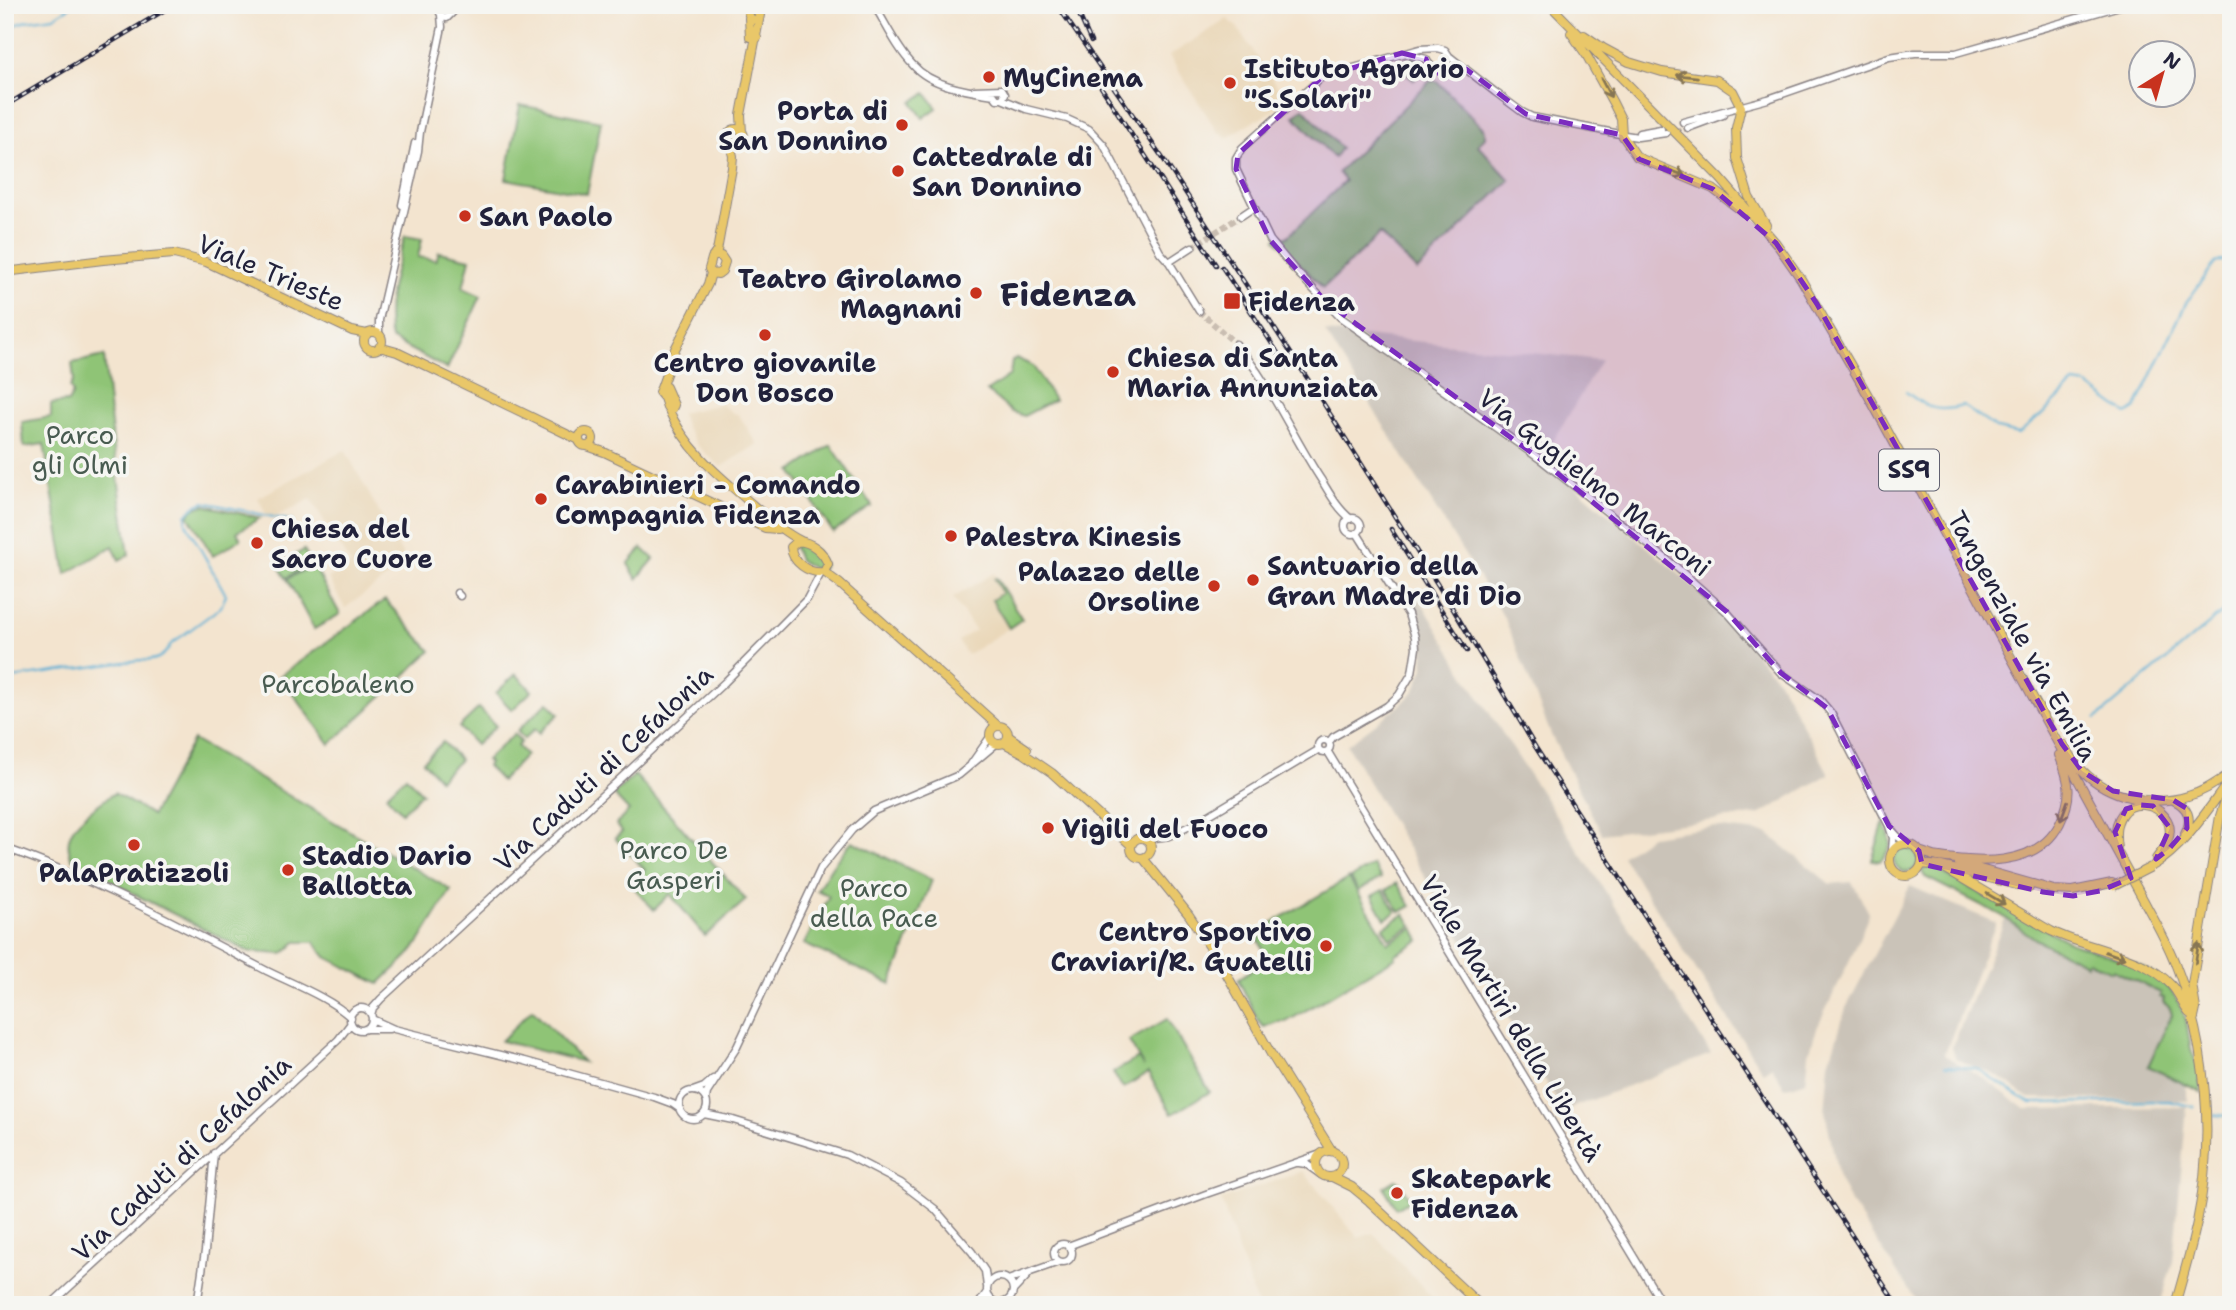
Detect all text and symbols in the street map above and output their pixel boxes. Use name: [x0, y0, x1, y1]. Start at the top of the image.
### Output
north arrow: [2128, 38, 2198, 108]
text: N: [2158, 46, 2185, 75]
place label: Istituto Agrario "S.Solari": [1244, 51, 1464, 116]
place label: MyCinema: [1003, 60, 1143, 95]
marker: MyCinema: [981, 69, 997, 85]
one-way arrow: [1676, 69, 1699, 82]
marker: Istituto Agrario "S.Solari": [1222, 75, 1238, 91]
one-way arrow: [1599, 77, 1613, 98]
place label: Porta di San Donnino: [718, 93, 888, 158]
marker: Porta di San Donnino: [894, 117, 910, 133]
place label: Cattedrale di San Donnino: [912, 139, 1093, 204]
marker: Cattedrale di San Donnino: [890, 163, 906, 179]
one-way arrow: [1663, 167, 1685, 180]
place label: San Paolo: [479, 199, 613, 234]
marker: San Paolo: [457, 208, 473, 224]
street label: Viale Trieste: [192, 225, 350, 319]
place label: Teatro Girolamo Magnani: [738, 261, 962, 326]
district label: Fidenza: [1000, 272, 1136, 317]
place label: Fidenza: [1248, 284, 1355, 319]
marker: Teatro Girolamo Magnani: [968, 285, 984, 301]
marker: Fidenza: [1222, 291, 1242, 311]
marker: Centro giovanile Don Bosco: [757, 327, 773, 343]
place label: Chiesa di Santa Maria Annunziata: [1127, 340, 1378, 405]
place label: Centro giovanile Don Bosco: [653, 345, 877, 410]
marker: Chiesa di Santa Maria Annunziata: [1105, 364, 1121, 380]
street label: Via Guglielmo Marconi: [1471, 380, 1719, 584]
park label: Parco gli Olmi: [32, 417, 128, 482]
road number: SS9: [1879, 449, 1939, 490]
place label: Carabinieri - Comando Compagnia Fidenza: [555, 467, 861, 532]
marker: Carabinieri - Comando Compagnia Fidenza: [533, 491, 549, 507]
street label: Tangenziale via Emilia: [1939, 504, 2107, 768]
place label: Chiesa del Sacro Cuore: [271, 511, 433, 576]
place label: Palestra Kinesis: [965, 519, 1181, 554]
marker: Palestra Kinesis: [943, 528, 959, 544]
marker: Chiesa del Sacro Cuore: [249, 535, 265, 551]
place label: Santuario della Gran Madre di Dio: [1267, 548, 1522, 613]
place label: Palazzo delle Orsoline: [1018, 554, 1200, 619]
marker: Santuario della Gran Madre di Dio: [1245, 572, 1261, 588]
marker: Palazzo delle Orsoline: [1206, 578, 1222, 594]
street label: Via Caduti di Cefalonia: [486, 657, 720, 879]
park label: Parcobaleno: [261, 666, 415, 701]
one-way arrow: [2057, 800, 2070, 822]
place label: Vigili del Fuoco: [1062, 811, 1268, 846]
marker: Vigili del Fuoco: [1040, 820, 1056, 836]
park label: Parco De Gasperi: [619, 832, 729, 897]
marker: PalaPratizzoli: [126, 837, 142, 853]
place label: Stadio Dario Ballotta: [302, 838, 472, 903]
place label: PalaPratizzoli: [39, 855, 229, 890]
marker: Stadio Dario Ballotta: [280, 862, 296, 878]
street label: Viale Martiri della Libertà: [1412, 868, 1612, 1168]
park label: Parco della Pace: [810, 870, 938, 935]
one-way arrow: [1985, 892, 2005, 906]
place label: Centro Sportivo Craviari/R. Guatelli: [1050, 914, 1312, 979]
marker: Centro Sportivo Craviari/R. Guatelli: [1318, 938, 1334, 954]
one-way arrow: [2191, 942, 2204, 965]
one-way arrow: [2103, 950, 2125, 962]
street label: Via Caduti di Cefalonia: [64, 1047, 298, 1269]
place label: Skatepark Fidenza: [1411, 1161, 1552, 1226]
marker: Skatepark Fidenza: [1389, 1185, 1405, 1201]

